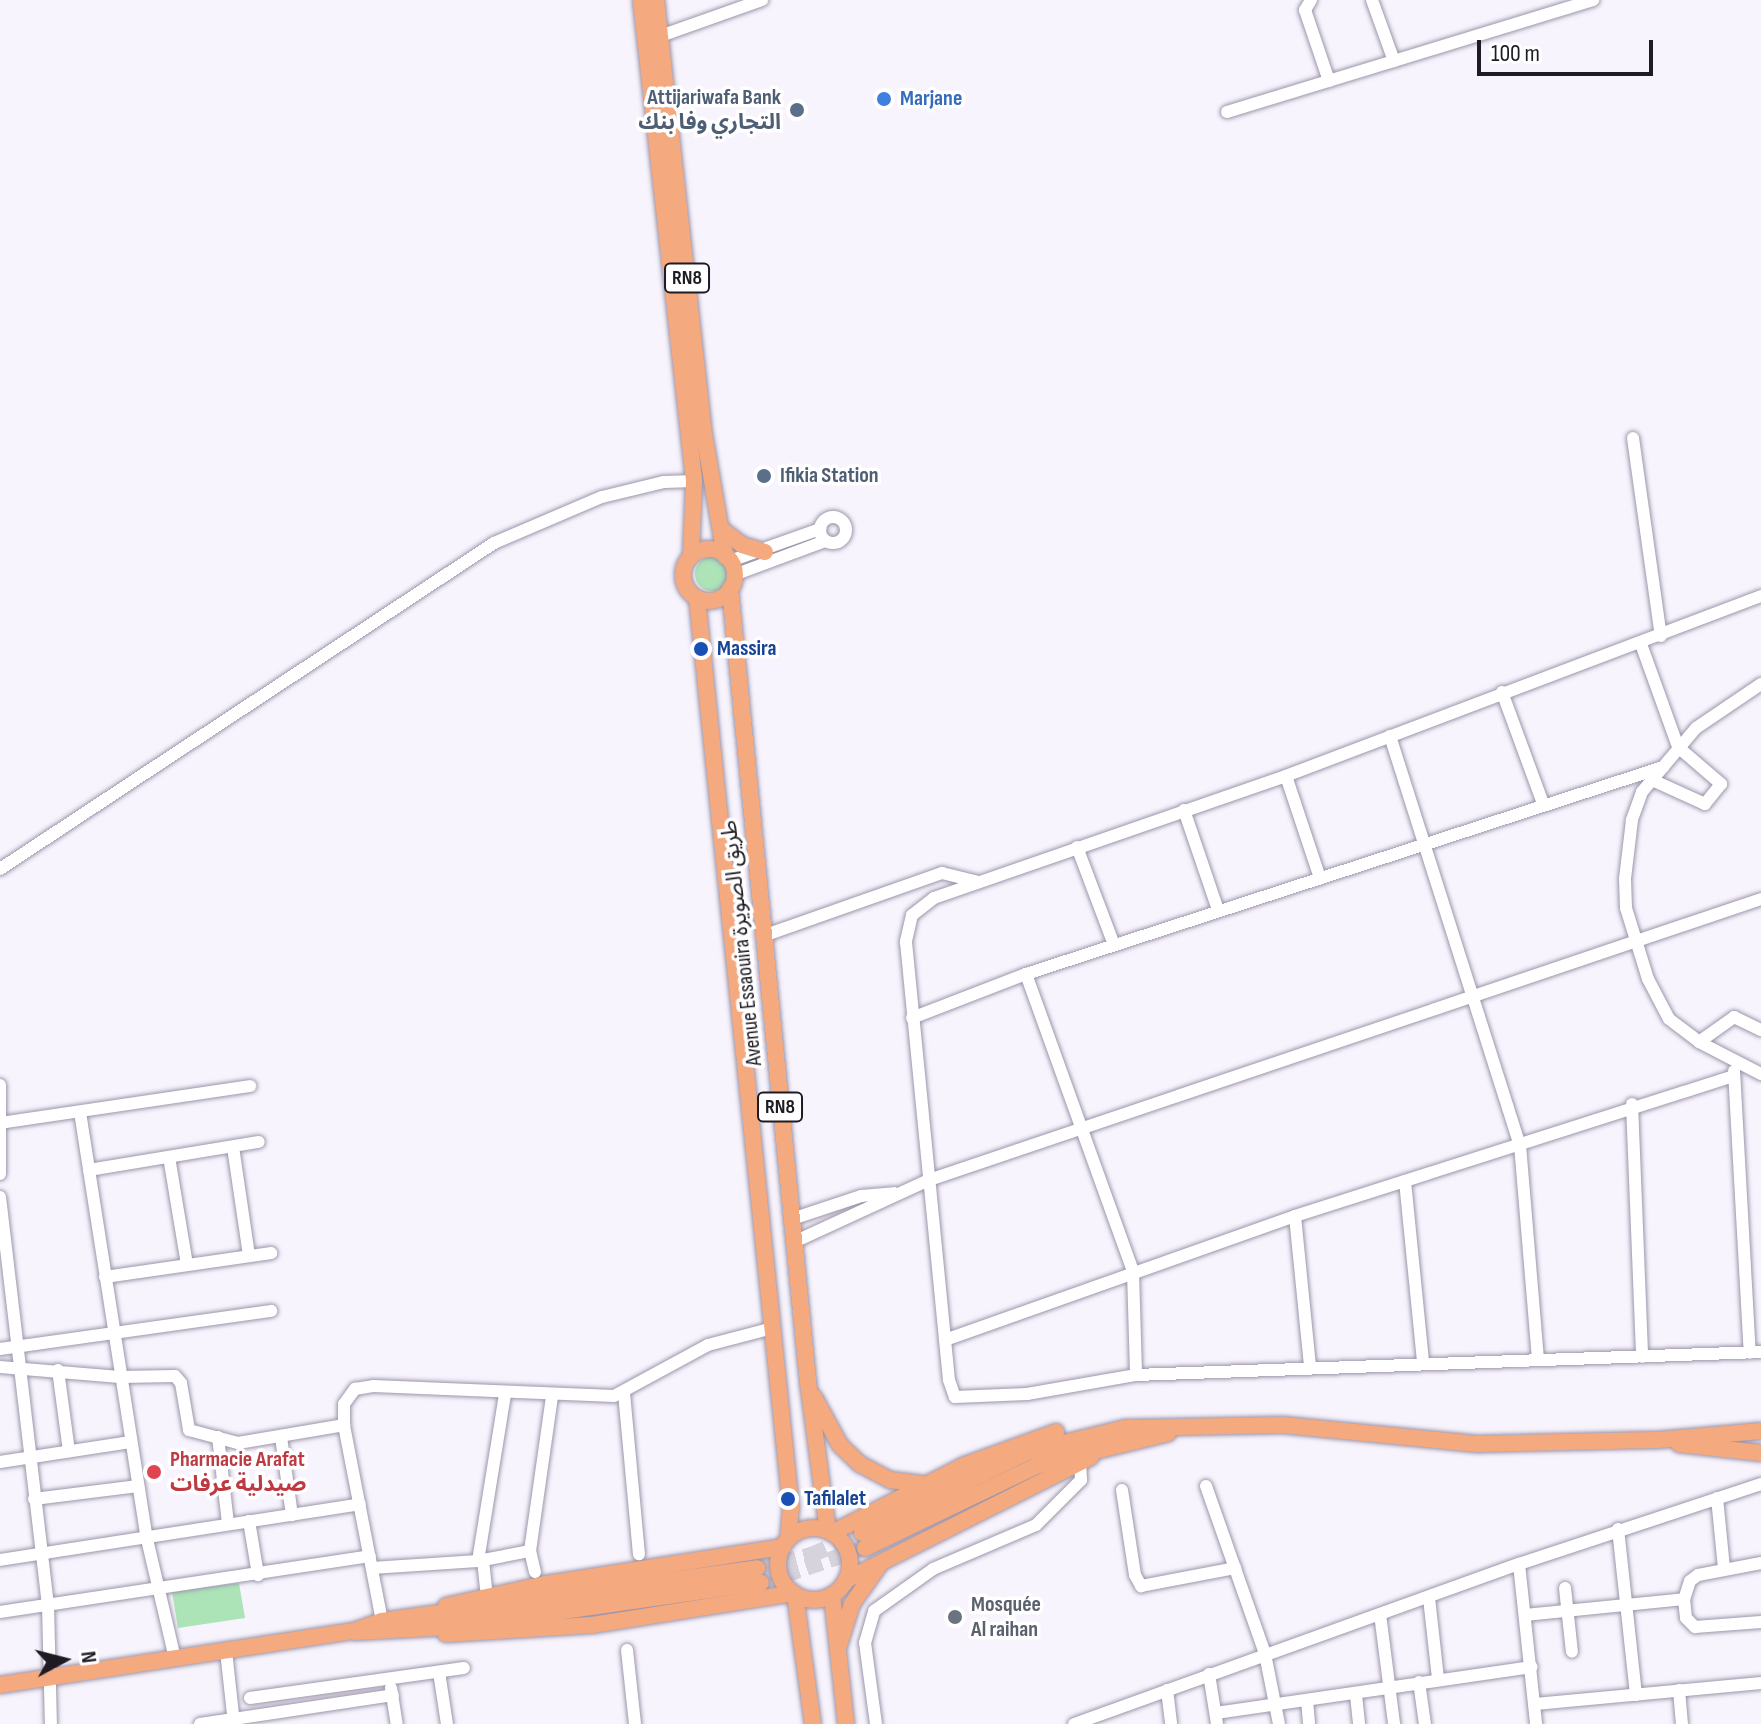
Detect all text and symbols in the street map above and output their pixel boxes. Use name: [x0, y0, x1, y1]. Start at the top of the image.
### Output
scale bar: [1481, 24, 1657, 74]
text: 100 m: [1491, 39, 1540, 68]
place label: Attijariwafa Bank التجاري وفا بنك: [638, 84, 781, 136]
place label: Marjane: [900, 86, 962, 112]
marker: Marjane: [875, 90, 893, 108]
marker: Attijariwafa Bank التجاري وفا بنك: [788, 101, 806, 119]
road number: RN8: [663, 262, 711, 294]
place label: Ifikia Station: [780, 463, 879, 489]
marker: Ifikia Station: [755, 467, 773, 485]
place label: Massira: [717, 636, 777, 662]
marker: Massira: [692, 640, 710, 658]
street label: Avenue Essaouira طريق الصويرة: [716, 819, 768, 1067]
road number: RN8: [756, 1091, 804, 1123]
place label: Pharmacie Arafat صيدلية عرفات: [170, 1446, 306, 1498]
marker: Pharmacie Arafat صيدلية عرفات: [145, 1463, 163, 1481]
place label: Tafilalet: [804, 1486, 866, 1512]
marker: Tafilalet: [779, 1490, 797, 1508]
place label: Mosquée Al raihan: [971, 1591, 1041, 1642]
marker: Mosquée Al raihan: [946, 1608, 964, 1626]
north arrow: [24, 1620, 104, 1700]
text: N: [74, 1650, 102, 1664]

